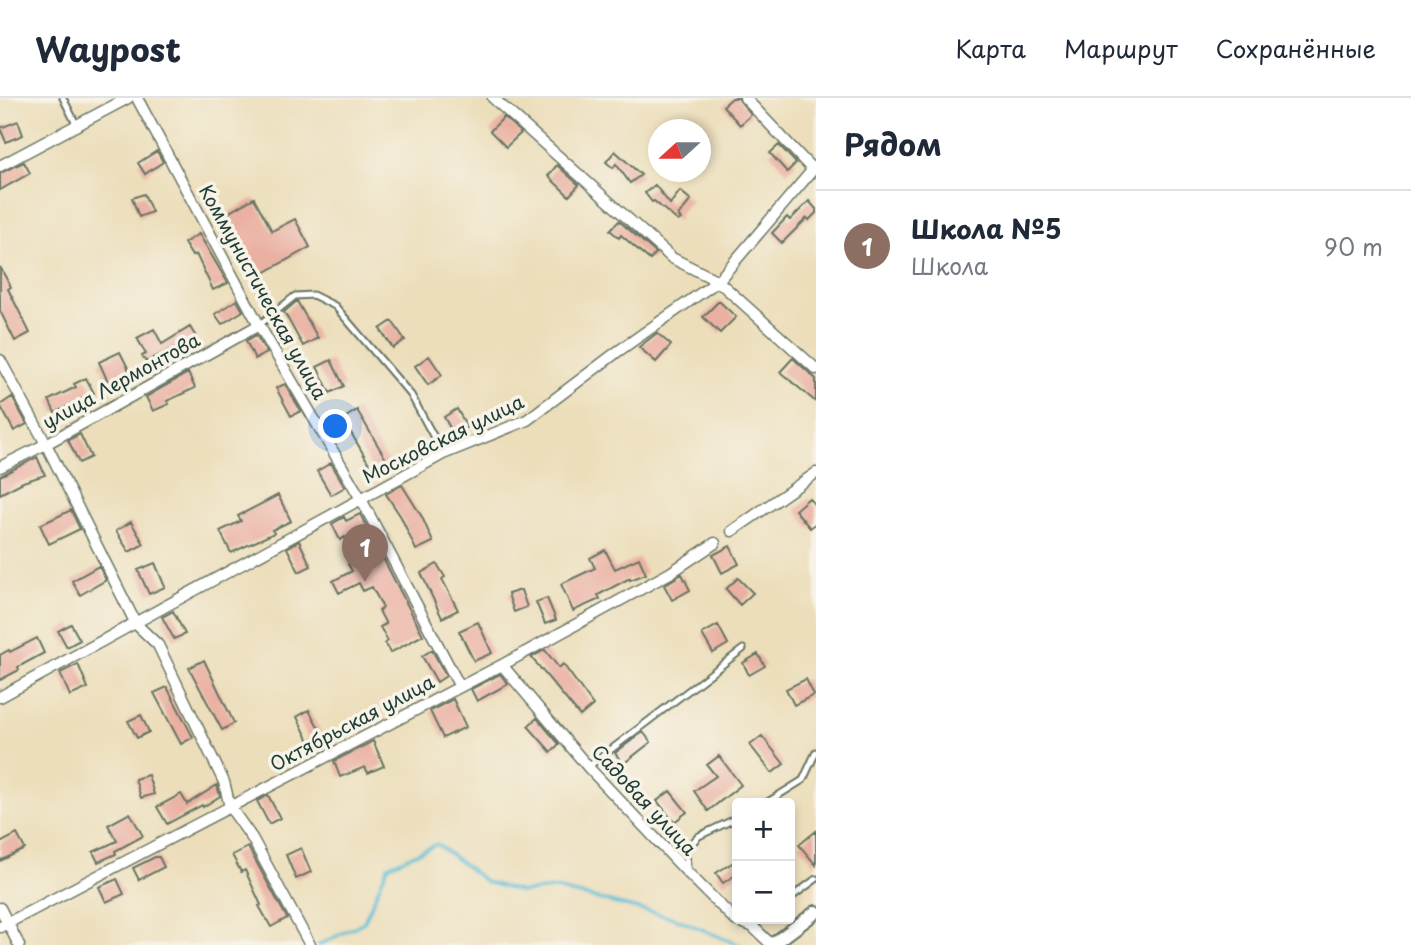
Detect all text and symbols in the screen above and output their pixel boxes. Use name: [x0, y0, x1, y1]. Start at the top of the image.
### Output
text: Waypost: [35, 23, 181, 73]
text: Карта: [955, 30, 1026, 66]
text: Маршрут: [1064, 30, 1178, 66]
text: Сохранённые: [1216, 30, 1376, 66]
north arrow: [648, 119, 711, 182]
text: Рядом: [844, 121, 942, 166]
street label: Коммунистическая улица: [193, 179, 335, 404]
text: Школа №5: [911, 209, 1062, 248]
text: 1: [862, 229, 873, 264]
text: 90 m: [1324, 229, 1383, 264]
text: Школа: [911, 248, 988, 283]
street label: улица Лермонтова: [37, 325, 205, 435]
street label: Московская улица: [357, 387, 528, 489]
your location: [318, 409, 352, 443]
pin: 1: [342, 524, 388, 582]
street label: Октябрьская улица: [264, 667, 439, 777]
street label: Садовая улица: [586, 737, 704, 861]
map controls: [732, 798, 795, 924]
button: +: [732, 798, 795, 861]
button: −: [732, 861, 795, 924]

